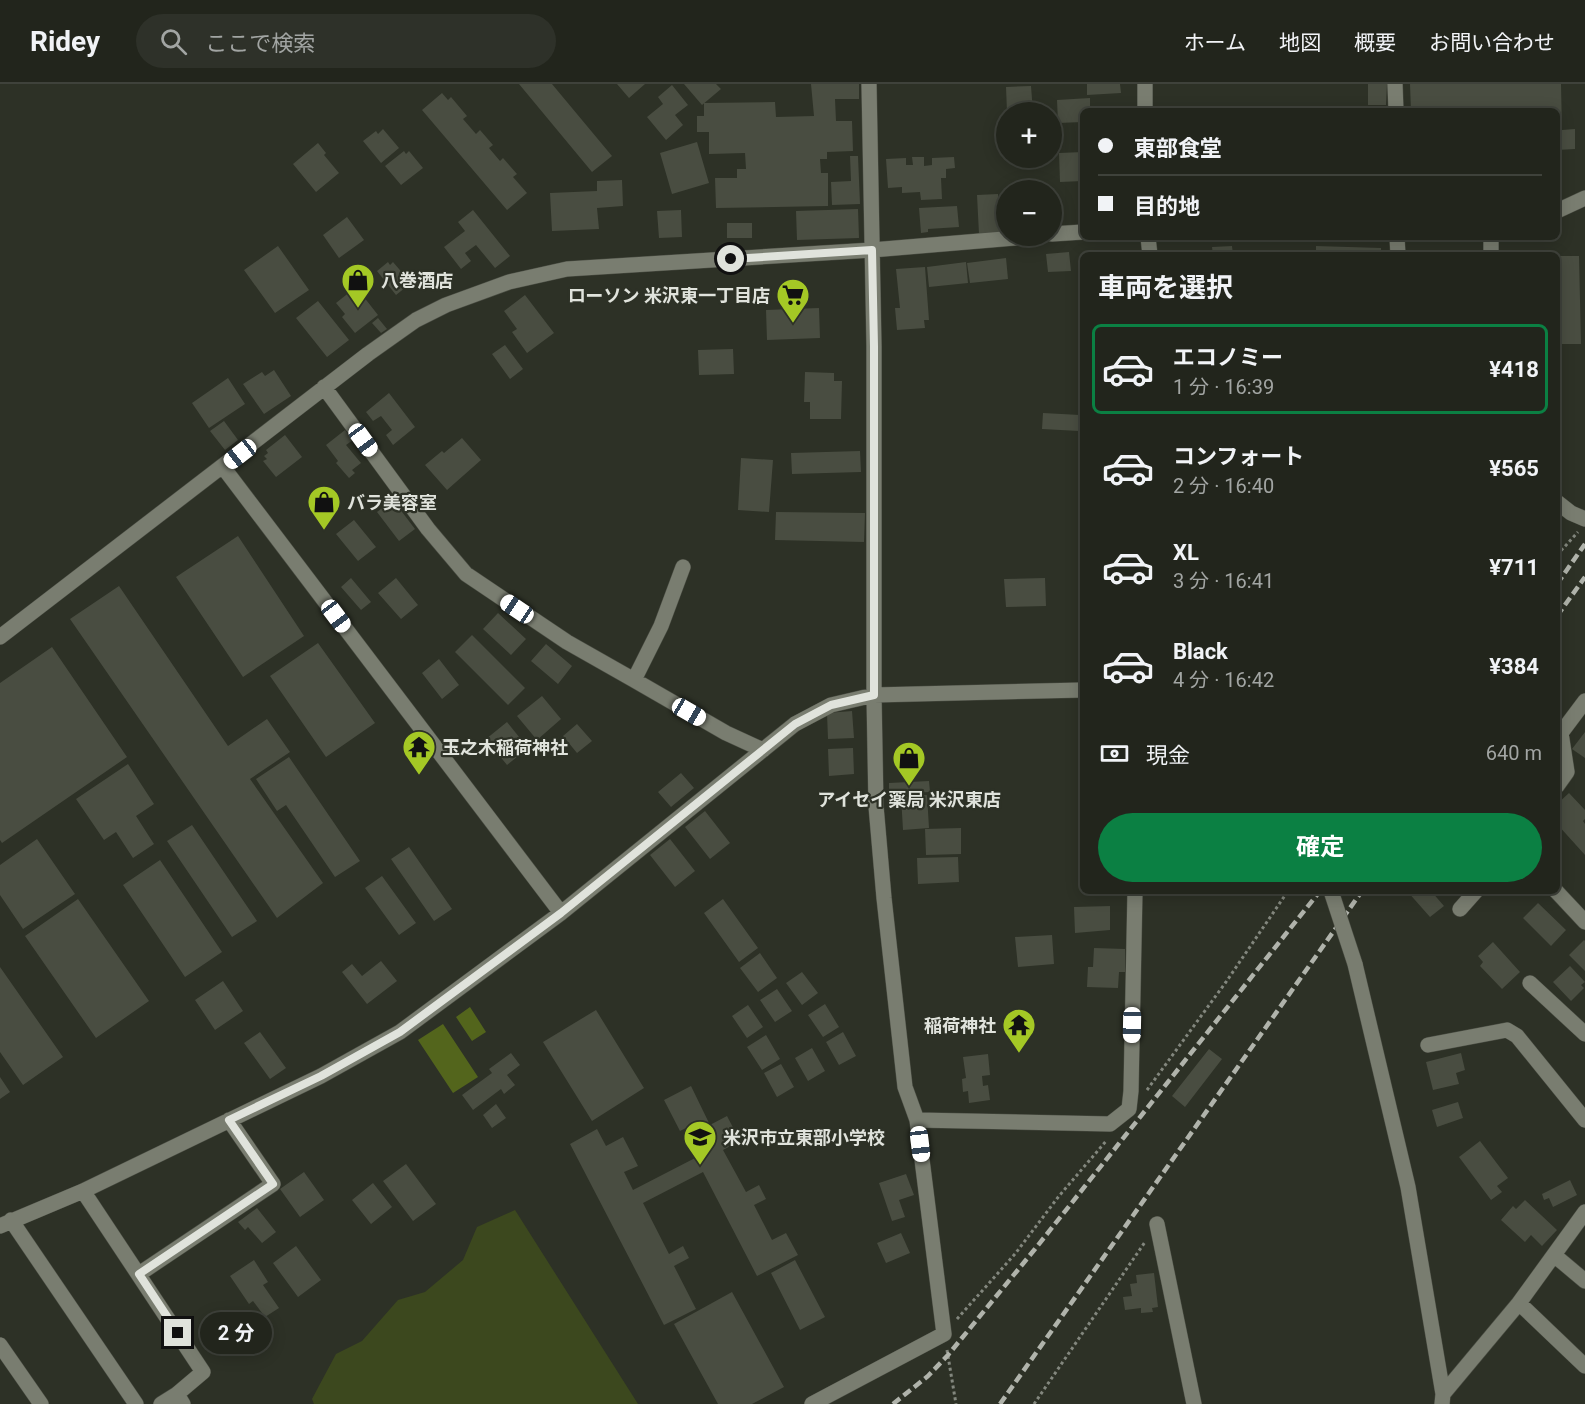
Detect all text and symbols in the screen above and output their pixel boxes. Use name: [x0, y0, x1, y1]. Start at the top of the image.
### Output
search box: [136, 14, 556, 68]
text: Ridey: [30, 25, 100, 58]
icon: search: [157, 25, 190, 58]
text: ここで検索: [205, 31, 315, 56]
text: ホーム: [1184, 31, 1246, 55]
text: 地図: [1279, 31, 1321, 55]
text: 概要: [1354, 31, 1396, 55]
text: お問い合わせ: [1429, 31, 1555, 55]
map controls: [996, 102, 1062, 246]
button: +: [996, 102, 1062, 168]
text: 東部食堂: [1134, 136, 1222, 161]
button: −: [996, 180, 1062, 246]
text: 目的地: [1134, 194, 1200, 219]
route start: [717, 245, 744, 272]
shop icon: 八巻酒店: [340, 262, 376, 309]
place label: 八巻酒店: [381, 270, 453, 291]
text: 車両を選択: [1098, 272, 1233, 304]
supermarket icon: ローソン 米沢東一丁目店: [775, 277, 811, 324]
place label: ローソン 米沢東一丁目店: [568, 285, 770, 306]
icon: car: [1101, 342, 1155, 396]
text: エコノミー: [1173, 345, 1283, 370]
text: ¥418: [1489, 357, 1539, 382]
text: 1 分 · 16:39: [1173, 375, 1274, 399]
car: [345, 420, 381, 460]
car: [220, 436, 260, 472]
icon: car: [1101, 441, 1155, 495]
text: コンフォート: [1173, 444, 1304, 469]
text: ¥565: [1489, 456, 1539, 481]
text: 2 分 · 16:40: [1173, 474, 1274, 498]
shop icon: バラ美容室: [306, 484, 342, 531]
place label: バラ美容室: [347, 492, 437, 513]
icon: car: [1101, 540, 1155, 594]
text: XL: [1173, 540, 1199, 565]
text: ¥711: [1489, 555, 1539, 580]
text: 3 分 · 16:41: [1173, 569, 1274, 593]
car: [497, 591, 537, 627]
car: [318, 596, 354, 636]
icon: car: [1101, 639, 1155, 693]
text: Black: [1173, 639, 1228, 664]
text: ¥384: [1489, 654, 1539, 679]
text: 4 分 · 16:42: [1173, 668, 1274, 692]
car: [669, 695, 709, 729]
temple icon: 玉之木稲荷神社: [401, 729, 437, 776]
place label: 玉之木稲荷神社: [442, 737, 568, 758]
icon: cash: [1098, 737, 1131, 770]
shop icon: アイセイ薬局 米沢東店: [891, 740, 927, 787]
text: 640 m: [1486, 741, 1542, 765]
text: 現金: [1146, 743, 1190, 768]
place label: アイセイ薬局 米沢東店: [817, 789, 1001, 810]
button: 確定: [1098, 813, 1542, 882]
temple icon: 稲荷神社: [1001, 1007, 1037, 1054]
car: [1123, 1007, 1141, 1043]
place label: 稲荷神社: [924, 1015, 996, 1036]
school or university icon: 米沢市立東部小学校: [682, 1119, 718, 1166]
car: [909, 1125, 931, 1163]
place label: 米沢市立東部小学校: [723, 1127, 885, 1148]
callout: 2 分: [199, 1312, 271, 1354]
route end: [164, 1319, 191, 1346]
text: 2 分: [218, 1321, 254, 1345]

